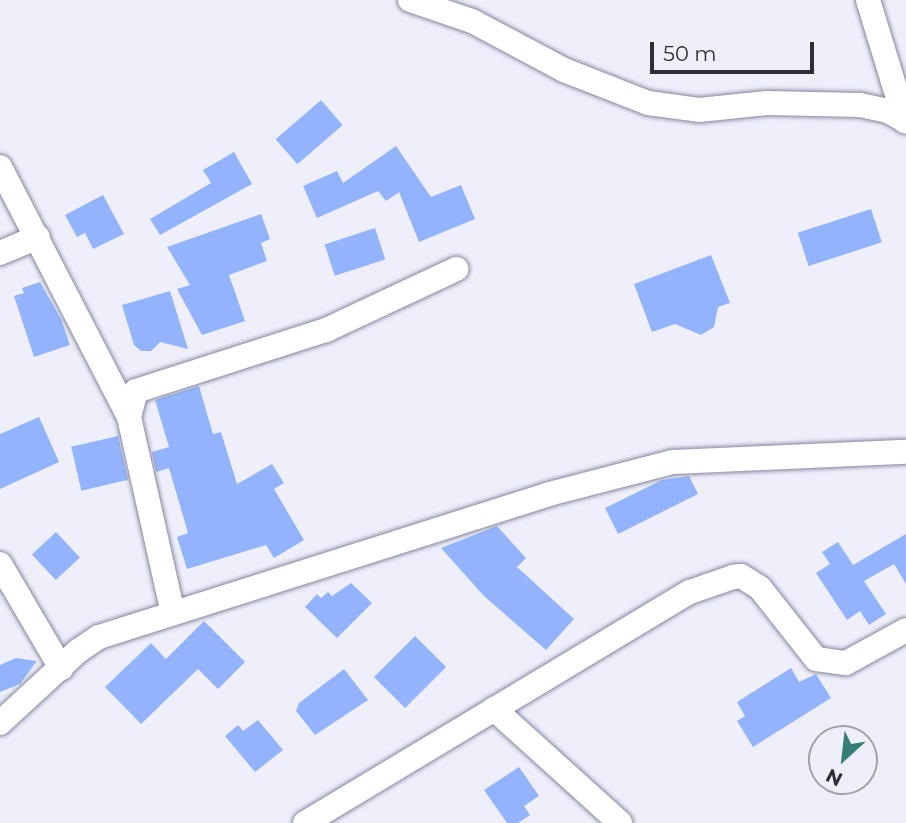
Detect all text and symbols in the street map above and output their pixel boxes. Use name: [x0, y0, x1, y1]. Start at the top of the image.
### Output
scale bar: [654, 28, 818, 72]
text: 50 m: [663, 41, 717, 66]
north arrow: [808, 725, 878, 795]
text: N: [822, 764, 846, 791]

